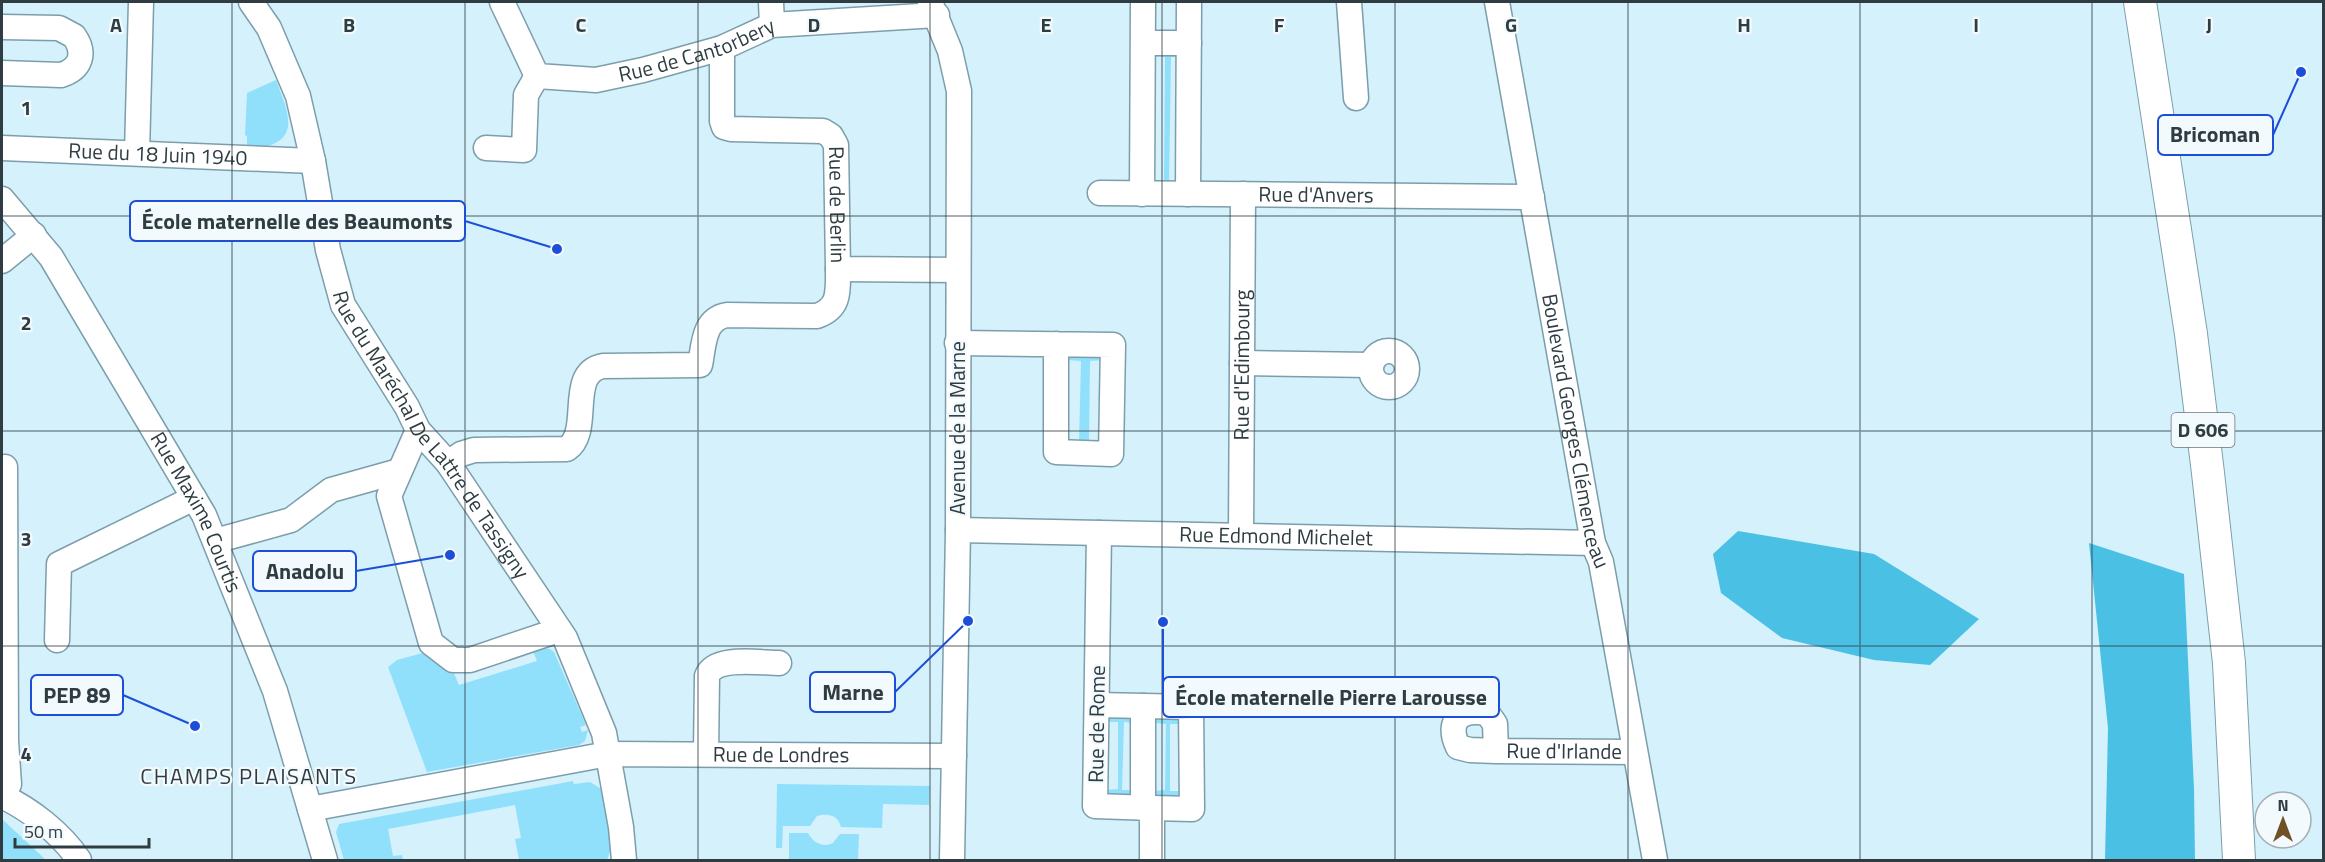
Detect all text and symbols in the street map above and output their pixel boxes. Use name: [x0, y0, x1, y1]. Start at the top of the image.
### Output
text: A: [110, 9, 122, 40]
text: B: [343, 9, 355, 40]
text: C: [576, 9, 587, 40]
street label: Rue de Cantorbery: [615, 9, 780, 90]
text: D: [808, 9, 820, 40]
text: E: [1040, 9, 1052, 40]
text: F: [1274, 9, 1285, 40]
text: G: [1505, 9, 1517, 40]
text: H: [1737, 9, 1751, 40]
text: I: [1973, 9, 1979, 40]
text: J: [2206, 9, 2212, 40]
text: 1: [20, 92, 32, 123]
callout: Bricoman: [2158, 115, 2273, 155]
text: Bricoman: [2170, 117, 2260, 151]
street label: Rue du 18 Juin 1940: [68, 134, 248, 173]
street label: Rue de Berlin: [821, 146, 855, 263]
street label: Rue d'Anvers: [1258, 177, 1374, 211]
callout: École maternelle des Beaumonts: [130, 201, 465, 241]
text: École maternelle des Beaumonts: [141, 204, 453, 238]
street label: Rue du Maréchal De Lattre de Tassigny: [325, 287, 538, 585]
street label: Rue d'Edimbourg: [1225, 289, 1257, 440]
street label: Boulevard Georges Clémenceau: [1534, 291, 1619, 573]
text: 2: [20, 307, 32, 338]
street label: Avenue de la Marne: [941, 341, 973, 515]
road number: D 606: [2172, 413, 2234, 447]
street label: Rue Maxime Courtis: [143, 425, 251, 597]
street label: Rue Edmond Michelet: [1179, 518, 1374, 553]
text: 3: [20, 523, 32, 554]
callout: Anadolu: [253, 551, 356, 591]
text: Anadolu: [266, 554, 344, 588]
street label: Rue de Rome: [1079, 665, 1113, 783]
callout: Marne: [810, 672, 895, 712]
callout: PEP 89: [31, 675, 123, 715]
text: Marne: [822, 675, 884, 709]
callout: École maternelle Pierre Larousse: [1163, 677, 1499, 717]
text: PEP 89: [43, 678, 111, 712]
text: École maternelle Pierre Larousse: [1175, 680, 1487, 714]
street label: Rue d'Irlande: [1506, 734, 1622, 767]
text: 4: [20, 738, 32, 769]
street label: Rue de Londres: [713, 738, 849, 770]
district label: CHAMPS PLAISANTS: [140, 759, 358, 793]
north arrow: [2253, 790, 2313, 850]
text: N: [2277, 793, 2289, 817]
scale bar: [15, 811, 148, 849]
text: 50 m: [24, 818, 63, 845]

